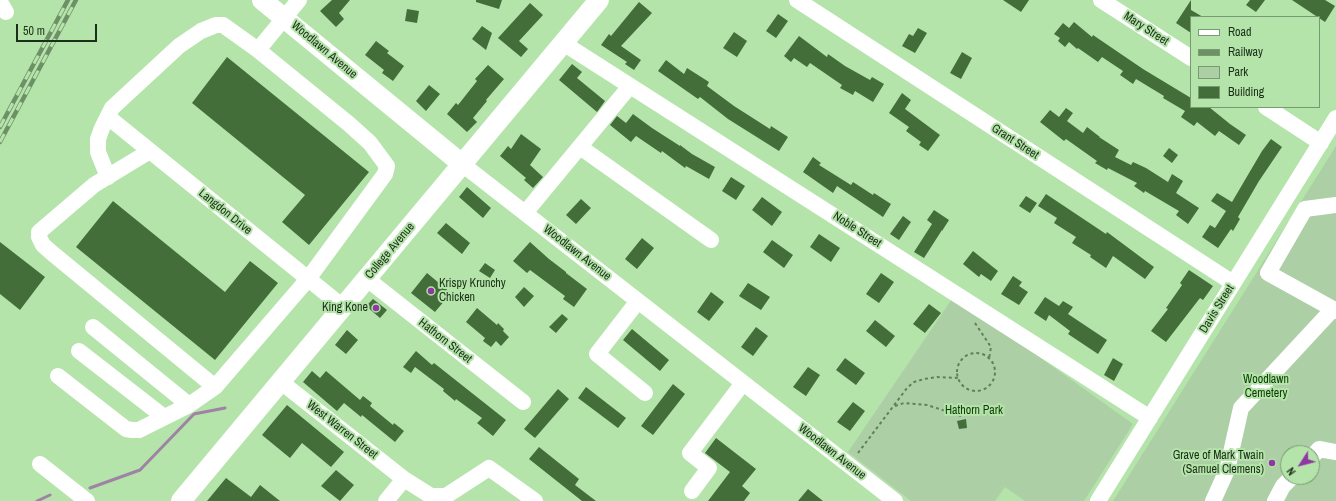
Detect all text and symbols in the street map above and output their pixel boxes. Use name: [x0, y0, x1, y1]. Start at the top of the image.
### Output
street label: Mary Street: [1121, 9, 1171, 49]
scale bar: [18, 16, 99, 42]
legend: [1190, 16, 1320, 108]
street label: Woodlawn Avenue: [288, 18, 360, 82]
text: 50 m: [23, 23, 45, 39]
text: Road: [1228, 24, 1252, 40]
text: Railway: [1228, 44, 1263, 60]
text: Park: [1228, 64, 1248, 80]
text: Building: [1228, 84, 1264, 100]
street label: Grant Street: [989, 121, 1041, 163]
street label: Langdon Drive: [195, 186, 255, 238]
street label: Noble Street: [830, 209, 884, 251]
street label: College Avenue: [362, 220, 418, 282]
street label: Woodlawn Avenue: [540, 222, 614, 284]
place label: Krispy Krunchy Chicken: [439, 277, 506, 305]
street label: Davis Street: [1197, 282, 1237, 336]
marker: Krispy Krunchy Chicken: [426, 286, 436, 296]
place label: King Kone: [322, 301, 368, 315]
marker: King Kone: [371, 303, 381, 313]
street label: Hathorn Street: [415, 316, 475, 366]
park label: Woodlawn Cemetery: [1243, 373, 1289, 401]
street label: West Warren Street: [304, 398, 380, 462]
park label: Hathorn Park: [945, 404, 1003, 418]
street label: Woodlawn Avenue: [795, 421, 869, 483]
north arrow: [1280, 445, 1320, 485]
place label: Grave of Mark Twain (Samuel Clemens): [1173, 449, 1264, 477]
marker: Grave of Mark Twain (Samuel Clemens): [1267, 458, 1277, 468]
text: N: [1284, 465, 1299, 478]

